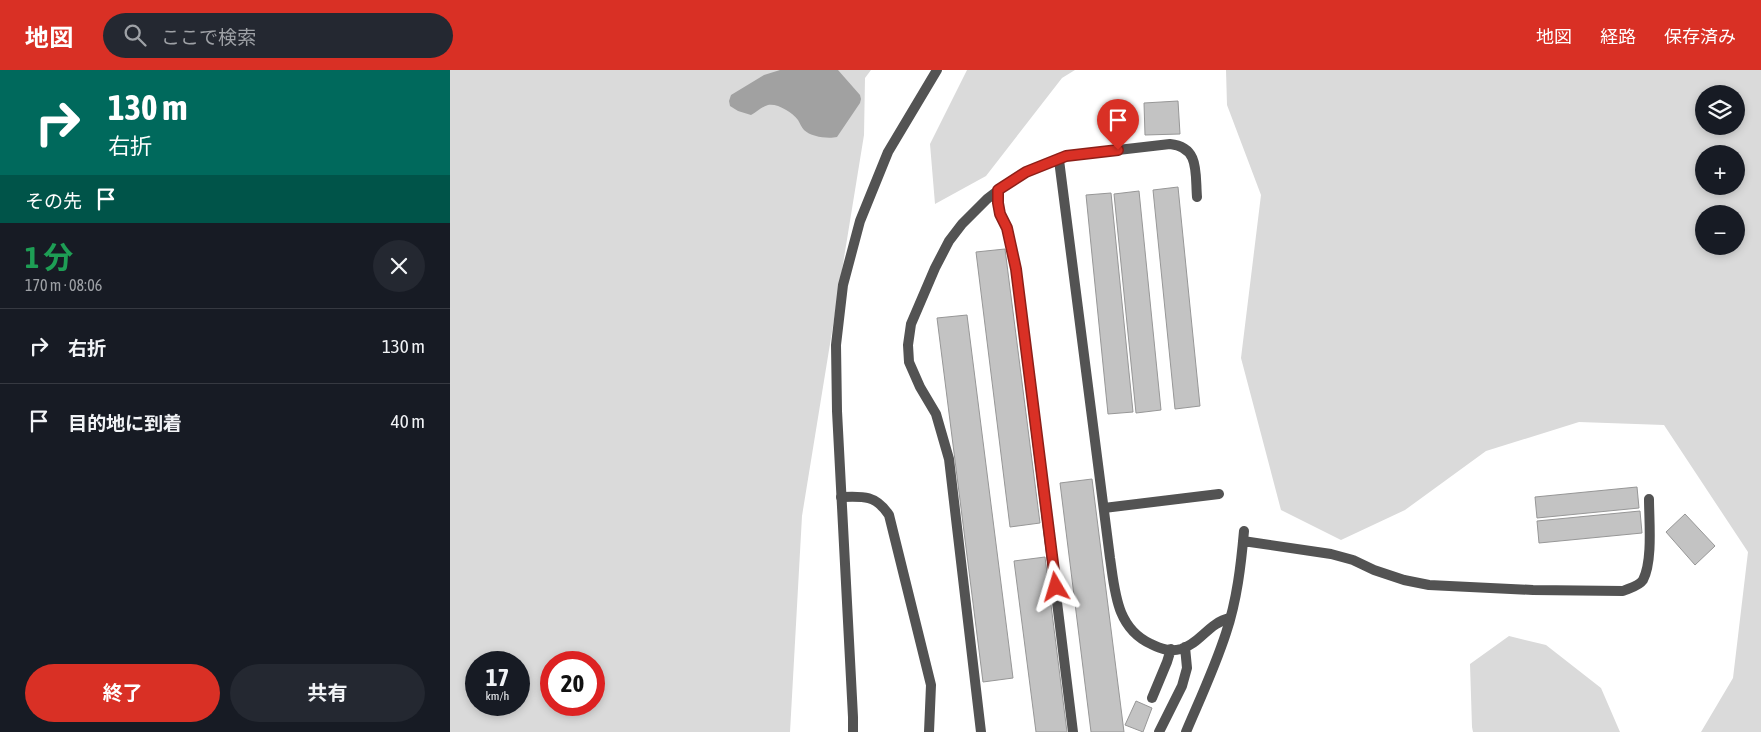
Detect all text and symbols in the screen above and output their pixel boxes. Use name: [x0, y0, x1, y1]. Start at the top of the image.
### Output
search box: [103, 13, 453, 58]
icon: search: [121, 21, 149, 49]
text: 地図: [25, 24, 73, 51]
text: ここで検索: [161, 26, 256, 48]
text: 地図: [1536, 26, 1572, 47]
text: 経路: [1600, 26, 1636, 47]
text: 保存済み: [1664, 26, 1736, 47]
map controls: [1695, 85, 1745, 255]
button: layers: [1695, 85, 1745, 135]
text: 130 m: [108, 87, 187, 127]
icon: right: [25, 90, 90, 155]
pin: [1097, 99, 1139, 150]
icon: arrive: [1104, 106, 1132, 134]
text: 右折: [108, 133, 152, 159]
button: +: [1695, 145, 1745, 195]
icon: arrive: [92, 185, 120, 213]
text: その先: [25, 190, 82, 212]
button: −: [1695, 205, 1745, 255]
text: 1 分: [25, 240, 73, 274]
button: close: [373, 240, 425, 292]
text: 170 m · 08:06: [25, 276, 102, 294]
icon: right: [25, 332, 53, 360]
text: 130 m: [382, 335, 425, 357]
text: 右折: [68, 337, 106, 359]
icon: arrive: [25, 407, 53, 435]
text: 40 m: [391, 410, 425, 432]
text: 目的地に到着: [68, 412, 182, 434]
position arrow: [1029, 560, 1081, 612]
speed limit sign: 20: [540, 651, 605, 716]
text: 17: [486, 663, 509, 691]
button: 終了: [25, 664, 220, 722]
button: 共有: [230, 664, 425, 722]
text: km/h: [486, 689, 509, 703]

